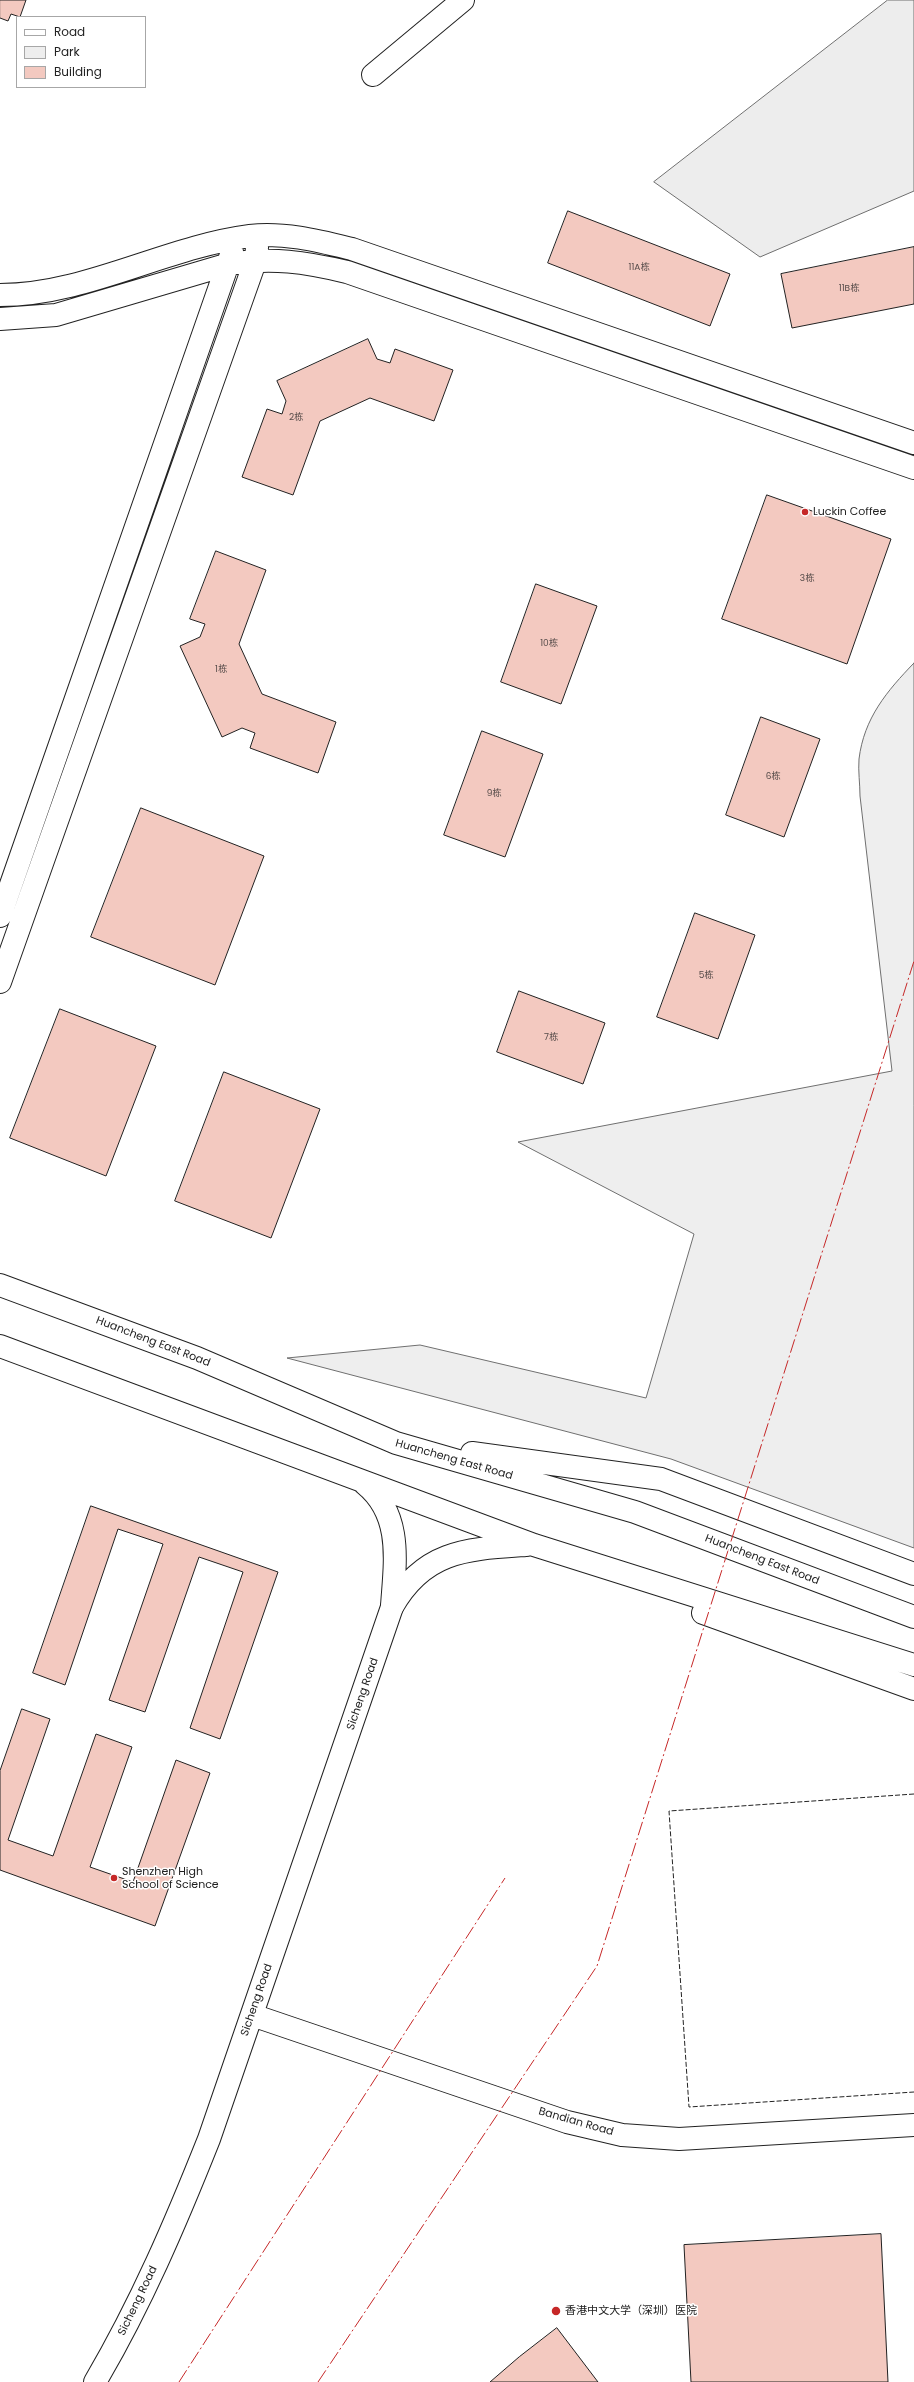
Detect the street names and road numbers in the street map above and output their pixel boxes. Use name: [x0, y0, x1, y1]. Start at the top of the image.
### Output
street label: Huancheng East Road: [94, 1314, 212, 1370]
street label: Huancheng East Road: [394, 1437, 514, 1483]
street label: Huancheng East Road: [703, 1532, 821, 1588]
street label: Sicheng Road: [344, 1656, 382, 1732]
street label: Sicheng Road: [238, 1962, 276, 2038]
street label: Bandian Road: [537, 2105, 615, 2139]
street label: Sicheng Road: [115, 2264, 161, 2338]

